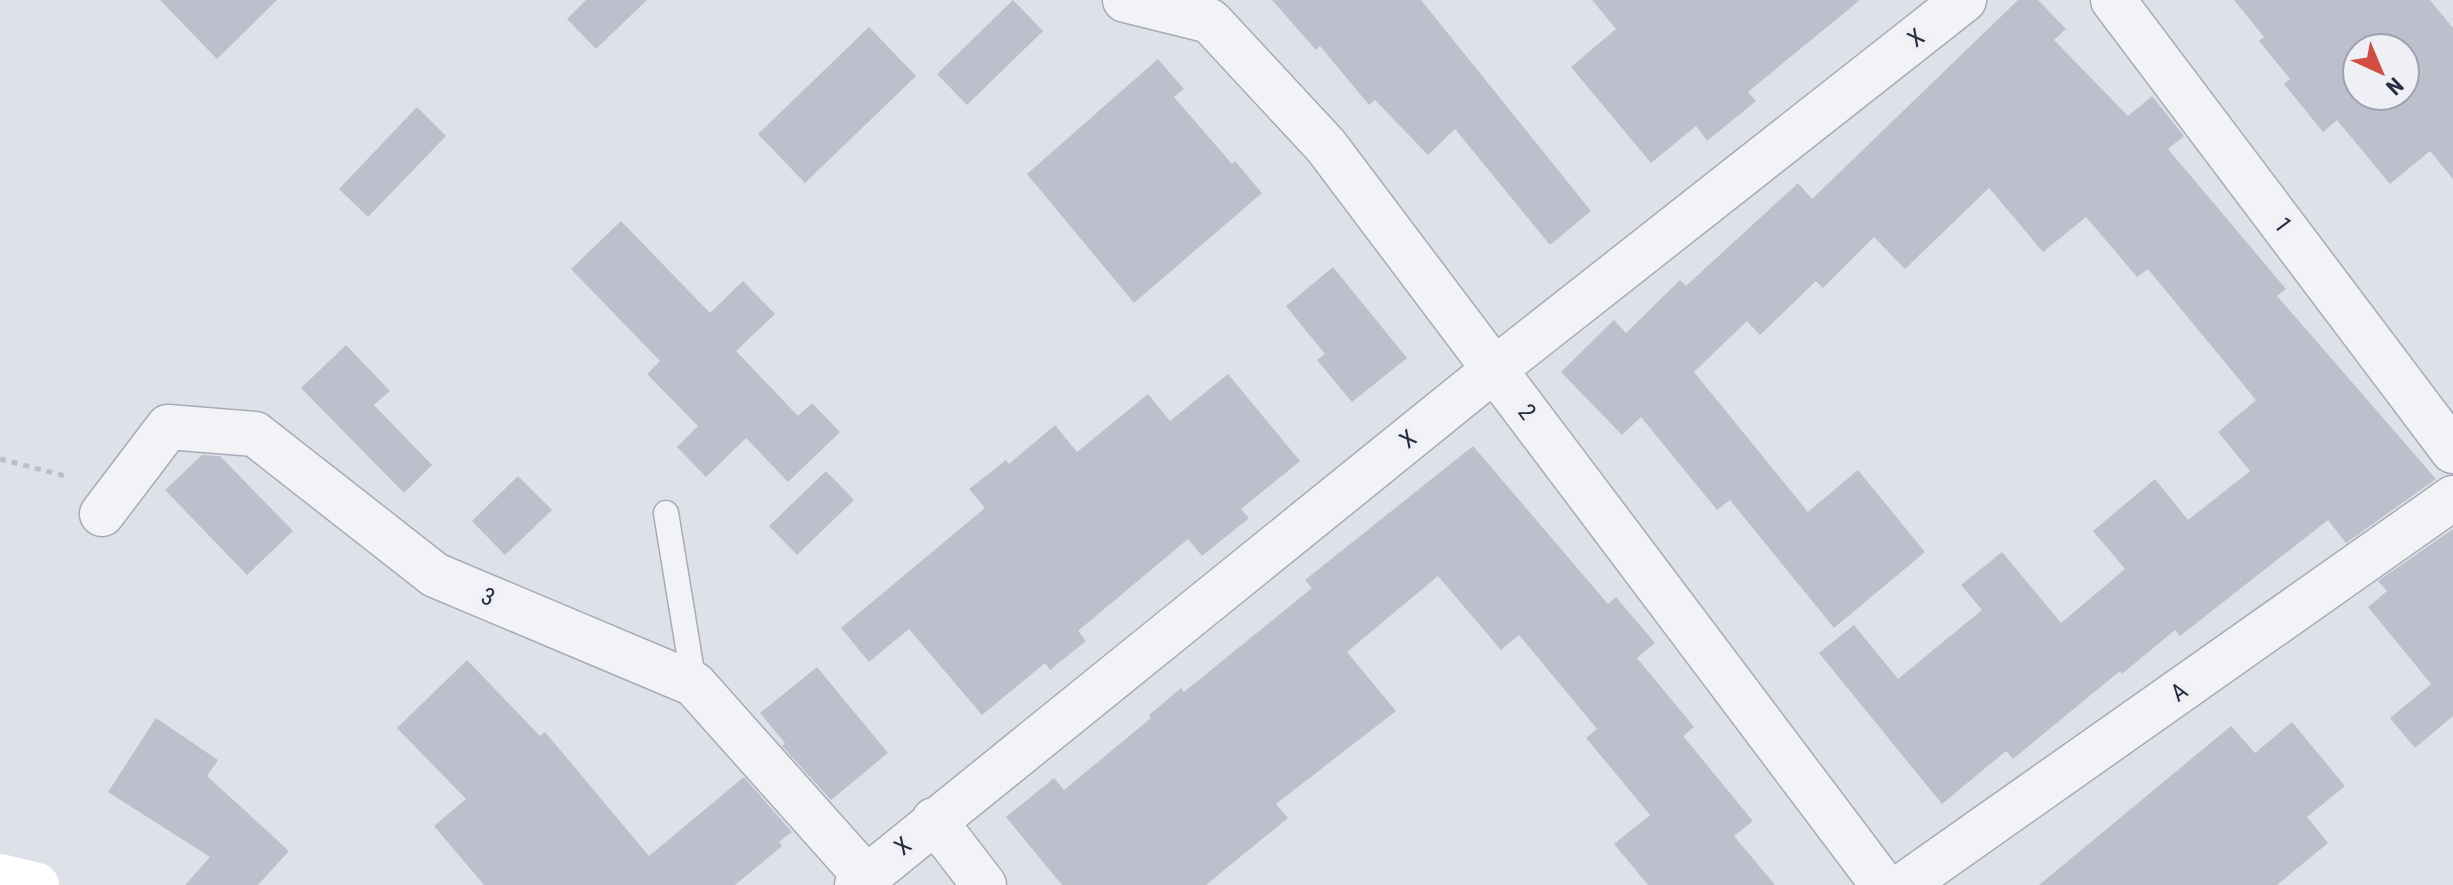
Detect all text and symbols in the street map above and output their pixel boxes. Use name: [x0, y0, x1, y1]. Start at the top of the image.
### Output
street label: X: [1902, 23, 1930, 53]
north arrow: [2341, 32, 2421, 112]
text: N: [2381, 72, 2408, 100]
street label: 1: [2268, 212, 2298, 238]
street label: 2: [1512, 399, 1542, 425]
street label: X: [1394, 424, 1422, 454]
street label: 3: [477, 582, 499, 612]
street label: A: [2165, 676, 2193, 707]
street label: X: [889, 831, 917, 861]

